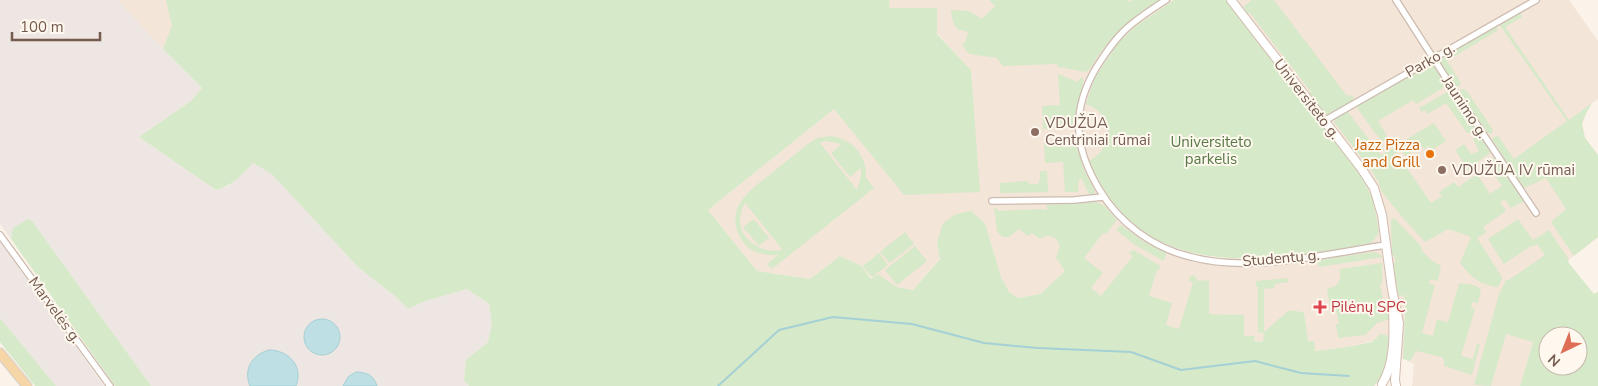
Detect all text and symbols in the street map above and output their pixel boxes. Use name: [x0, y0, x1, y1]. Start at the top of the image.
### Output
scale bar: [12, 10, 100, 42]
text: 100 m: [20, 17, 64, 37]
street label: Parko g.: [1402, 38, 1458, 82]
street label: Universiteto g.: [1269, 55, 1345, 143]
street label: Jaunimo g.: [1437, 71, 1493, 142]
place label: VDUŽŪA Centriniai rūmai: [1044, 113, 1151, 150]
marker: VDUŽŪA Centriniai rūmai: [1029, 126, 1041, 138]
park label: Universiteto parkelis: [1170, 132, 1252, 169]
place label: Jazz Pizza and Grill: [1354, 135, 1421, 172]
marker: Jazz Pizza and Grill: [1424, 148, 1436, 160]
place label: VDUŽŪA IV rūmai: [1451, 160, 1575, 180]
marker: VDUŽŪA IV rūmai: [1436, 164, 1448, 176]
street label: Studentų g.: [1241, 245, 1321, 271]
street label: Marvelės g.: [24, 273, 86, 347]
place label: Pilėnų SPC: [1331, 297, 1406, 317]
marker: Pilėnų SPC: [1313, 300, 1327, 314]
north arrow: [1538, 326, 1588, 376]
text: N: [1544, 350, 1565, 371]

